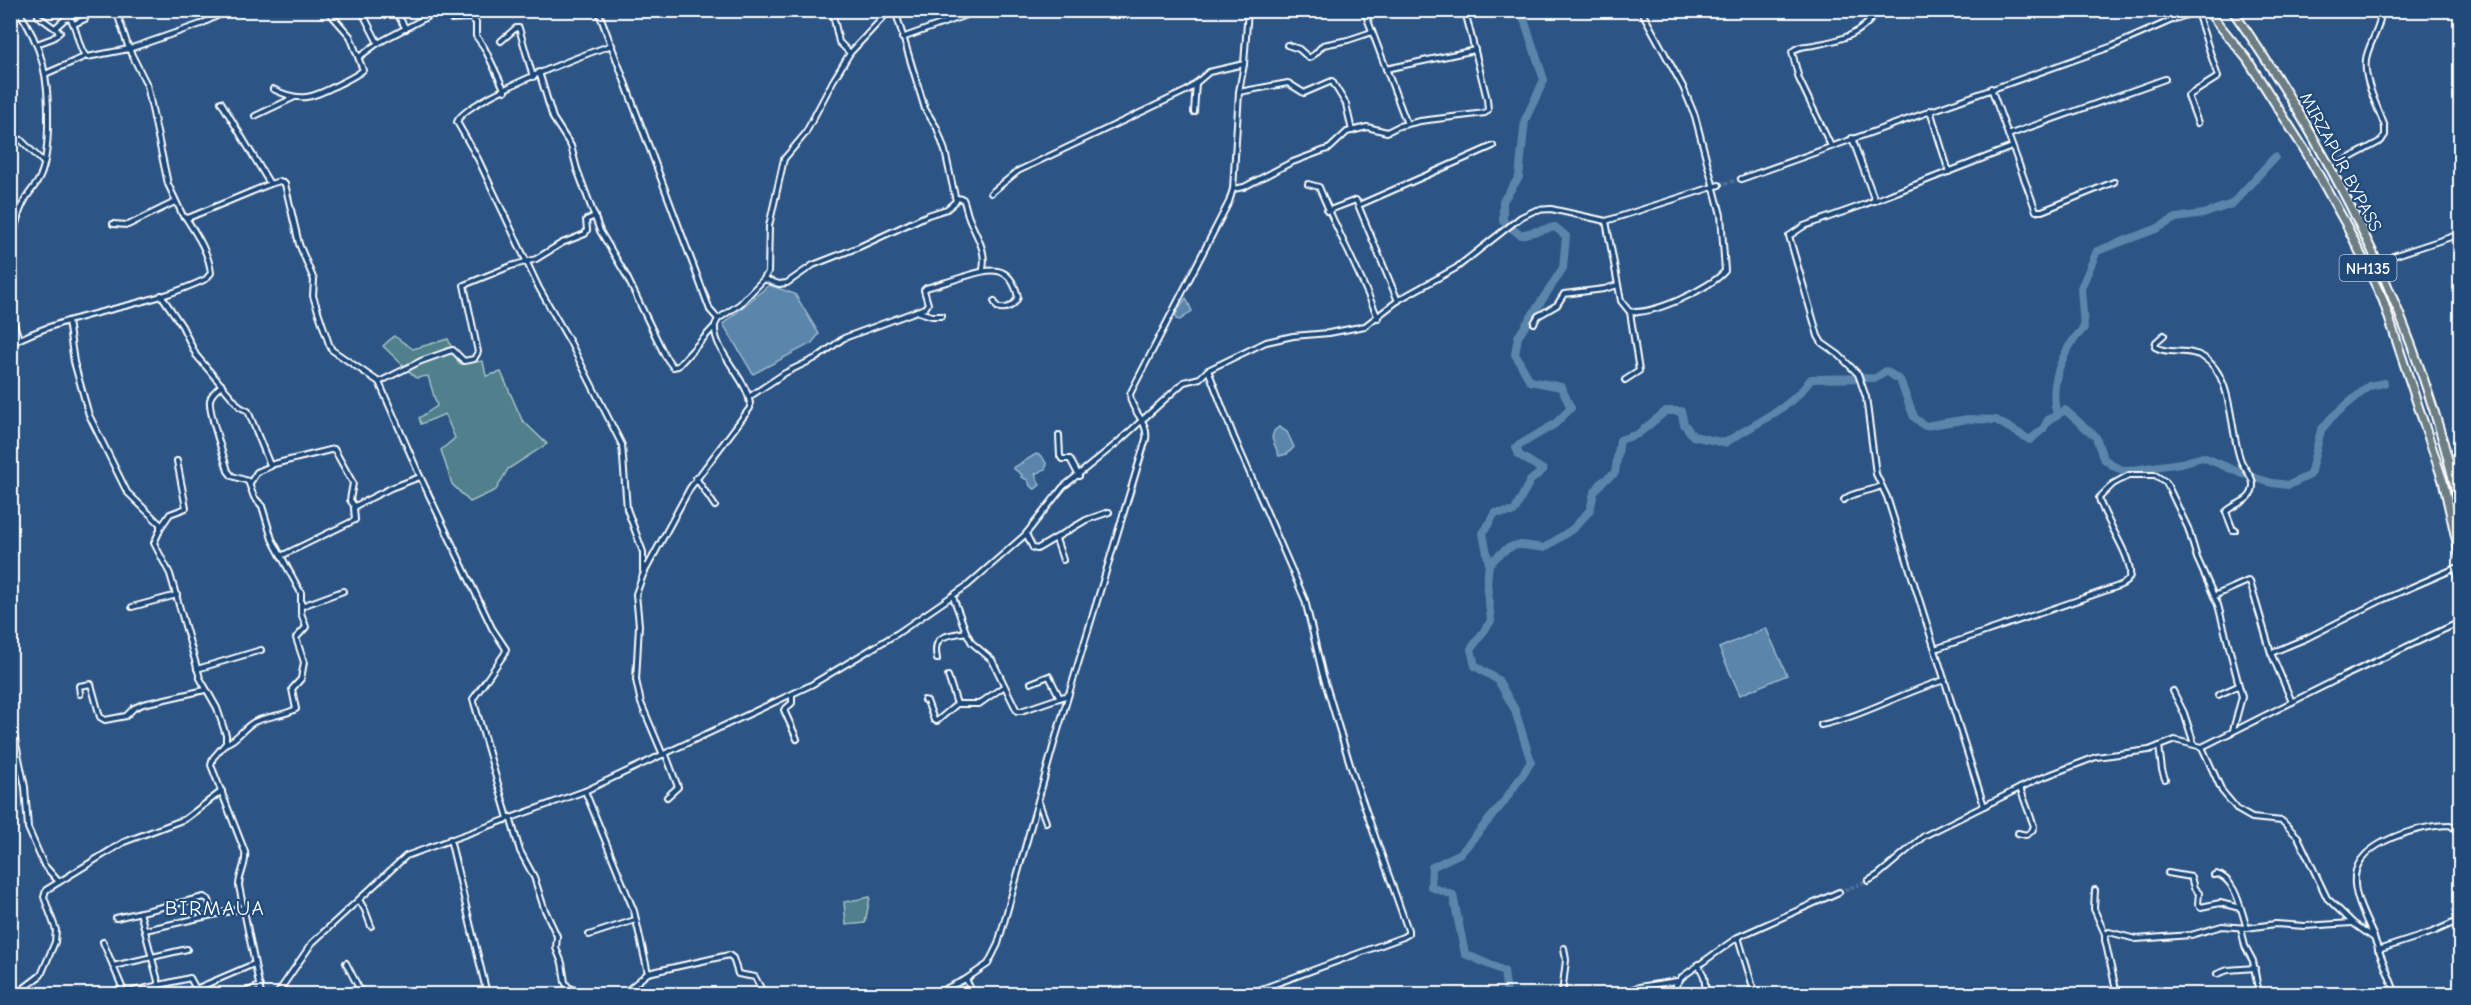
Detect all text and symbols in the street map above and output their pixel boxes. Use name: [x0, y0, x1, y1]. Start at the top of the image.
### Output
street label: MIRZAPUR BYPASS: [2295, 89, 2386, 235]
road number: NH135: [2340, 255, 2396, 281]
district label: BIRMAUA: [165, 896, 265, 920]

